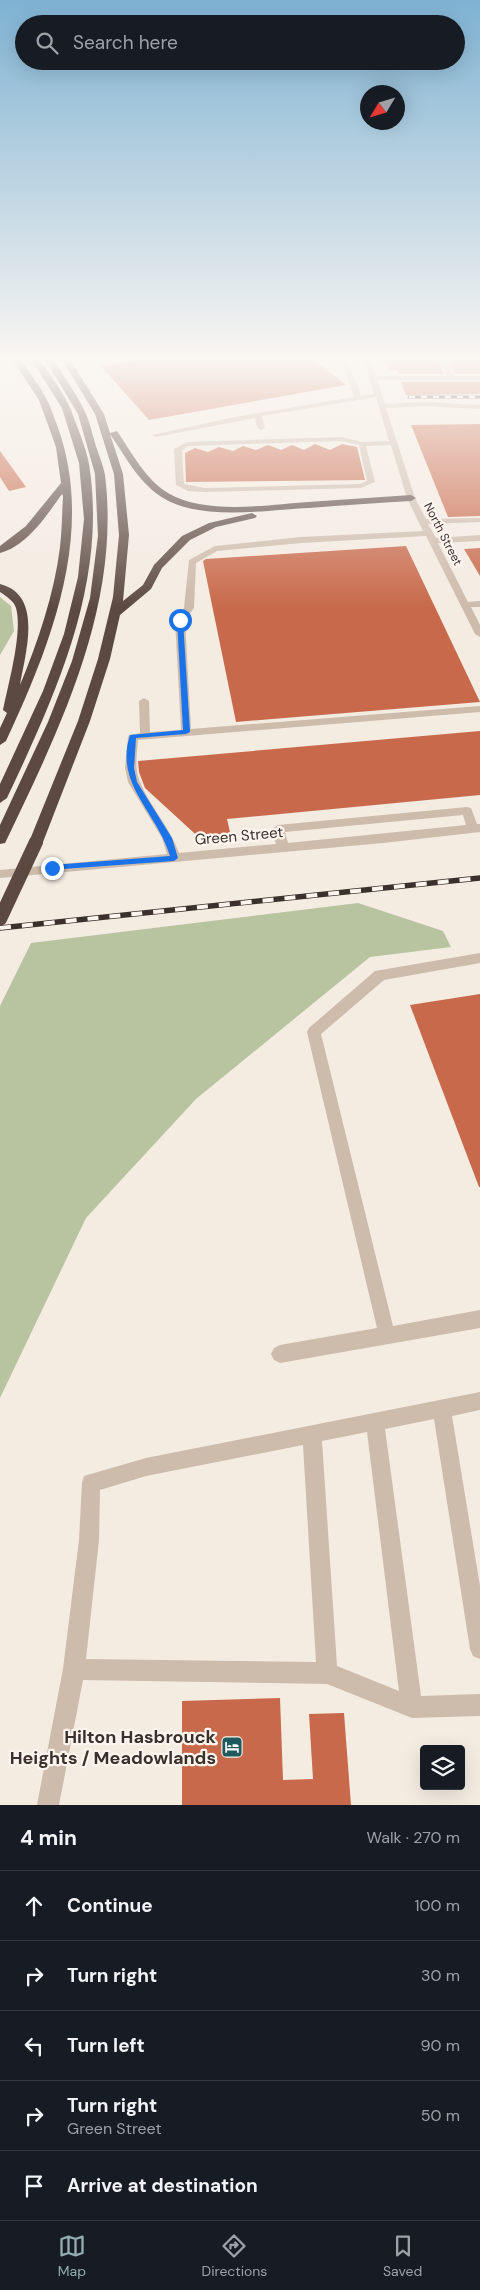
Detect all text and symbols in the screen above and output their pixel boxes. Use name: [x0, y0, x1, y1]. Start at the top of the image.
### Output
search box: [15, 15, 465, 70]
icon: search: [33, 29, 61, 57]
text: Search here: [73, 30, 178, 55]
north arrow: [360, 85, 405, 130]
street label: North Street: [420, 500, 466, 568]
route start: [169, 609, 192, 632]
street label: Green Street: [194, 822, 284, 850]
route end: [41, 857, 64, 880]
place label: Hilton Hasbrouck Heights / Meadowlands: [10, 1725, 217, 1770]
hotel icon: Hilton Hasbrouck Heights / Meadowlands: [220, 1735, 244, 1759]
map controls: [420, 1745, 465, 1790]
button: layers: [420, 1745, 465, 1790]
text: 4 min: [20, 1824, 77, 1852]
text: Walk · 270 m: [367, 1827, 460, 1848]
icon: ahead: [20, 1892, 48, 1920]
text: Continue: [67, 1893, 153, 1918]
text: 100 m: [415, 1895, 460, 1916]
icon: right: [20, 1962, 48, 1990]
text: Turn right: [67, 1963, 157, 1988]
text: 30 m: [421, 1965, 460, 1986]
icon: left: [20, 2032, 48, 2060]
text: Turn left: [67, 2033, 145, 2058]
text: 90 m: [420, 2035, 460, 2056]
text: Turn right: [67, 2093, 157, 2118]
icon: right: [20, 2102, 48, 2130]
text: 50 m: [421, 2105, 460, 2126]
text: Green Street: [67, 2118, 162, 2139]
icon: arrive: [20, 2172, 48, 2200]
text: Arrive at destination: [67, 2173, 258, 2198]
tab: Map: [58, 2232, 86, 2280]
tab: Directions: [202, 2232, 267, 2280]
tab: Saved: [383, 2232, 422, 2280]

